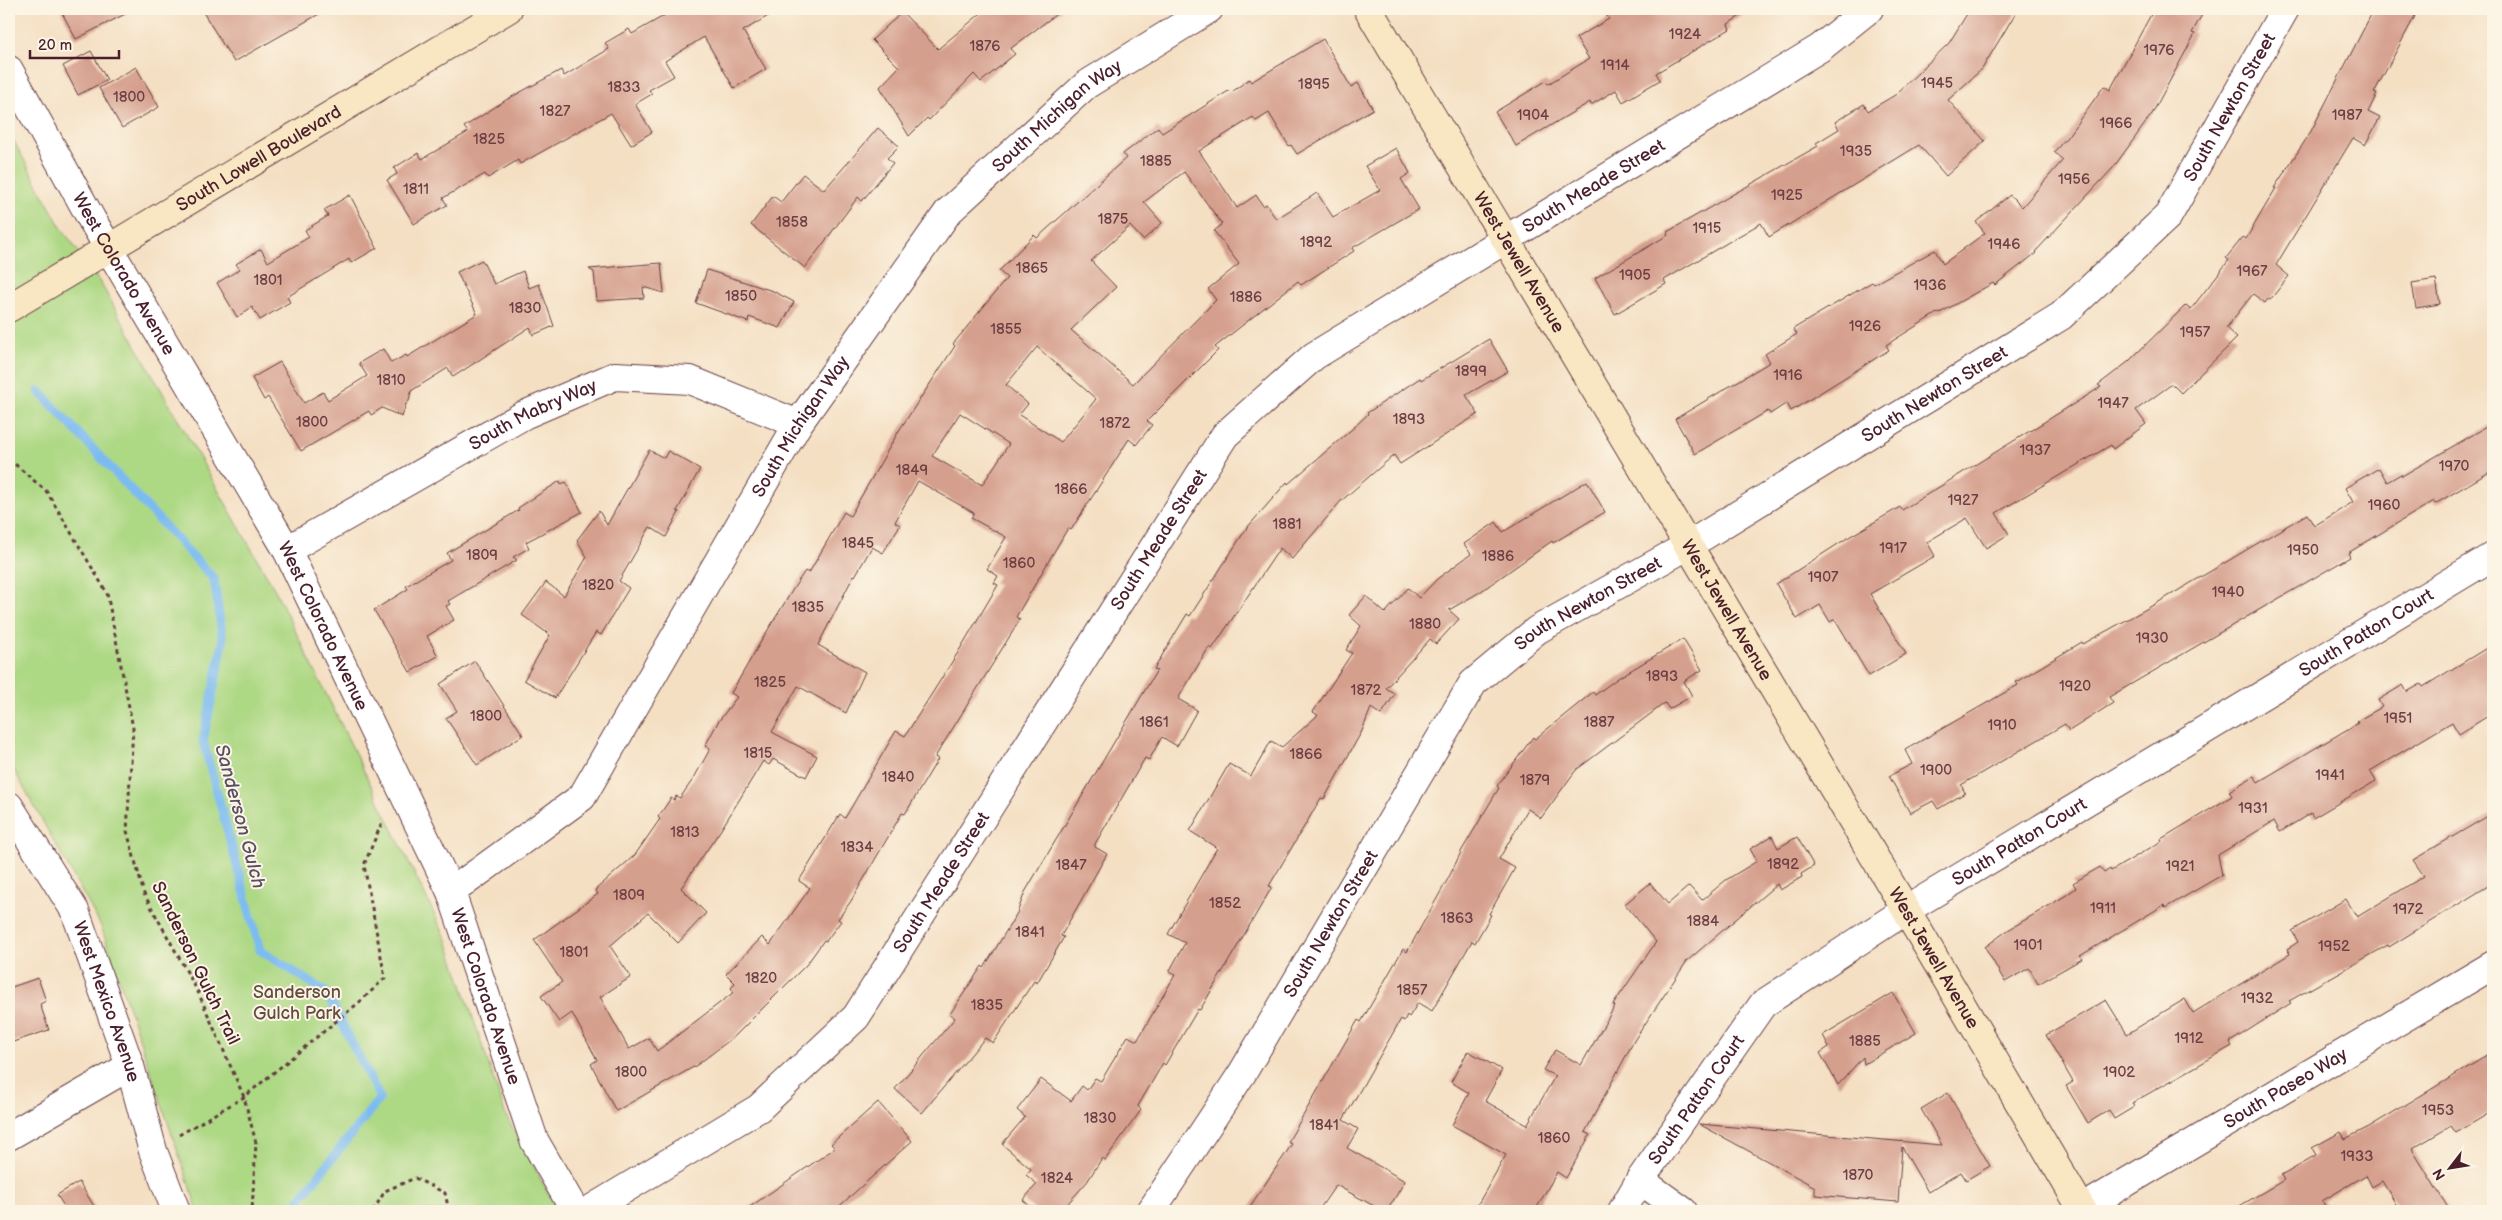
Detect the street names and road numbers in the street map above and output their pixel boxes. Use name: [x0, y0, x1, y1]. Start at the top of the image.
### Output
street label: South Newton Street: [2180, 29, 2280, 185]
street label: South Michigan Way: [988, 55, 1126, 177]
street label: South Lowell Boulevard: [172, 101, 345, 216]
street label: South Meade Street: [1519, 135, 1669, 238]
street label: West Jewell Avenue: [1469, 188, 1569, 337]
street label: West Colorado Avenue: [68, 189, 180, 359]
street label: South Newton Street: [1858, 341, 2012, 447]
street label: South Michigan Way: [748, 351, 854, 501]
street label: South Mabry Way: [466, 375, 601, 455]
street label: South Meade Street: [1107, 465, 1212, 614]
street label: West Jewell Avenue: [1676, 536, 1777, 685]
street label: West Colorado Avenue: [273, 538, 373, 714]
street label: South Newton Street: [1510, 552, 1666, 655]
street label: South Patton Court: [2295, 584, 2438, 681]
street label: South Patton Court: [1949, 793, 2091, 891]
street label: South Meade Street: [889, 808, 994, 957]
street label: South Newton Street: [1280, 846, 1383, 1001]
street label: Sanderson Gulch Trail: [147, 878, 244, 1048]
street label: West Jewell Avenue: [1884, 884, 1984, 1033]
street label: West Colorado Avenue: [446, 905, 525, 1088]
street label: West Mexico Avenue: [68, 918, 144, 1085]
street label: South Patton Court: [1644, 1031, 1749, 1169]
street label: South Paseo Way: [2220, 1043, 2352, 1133]

